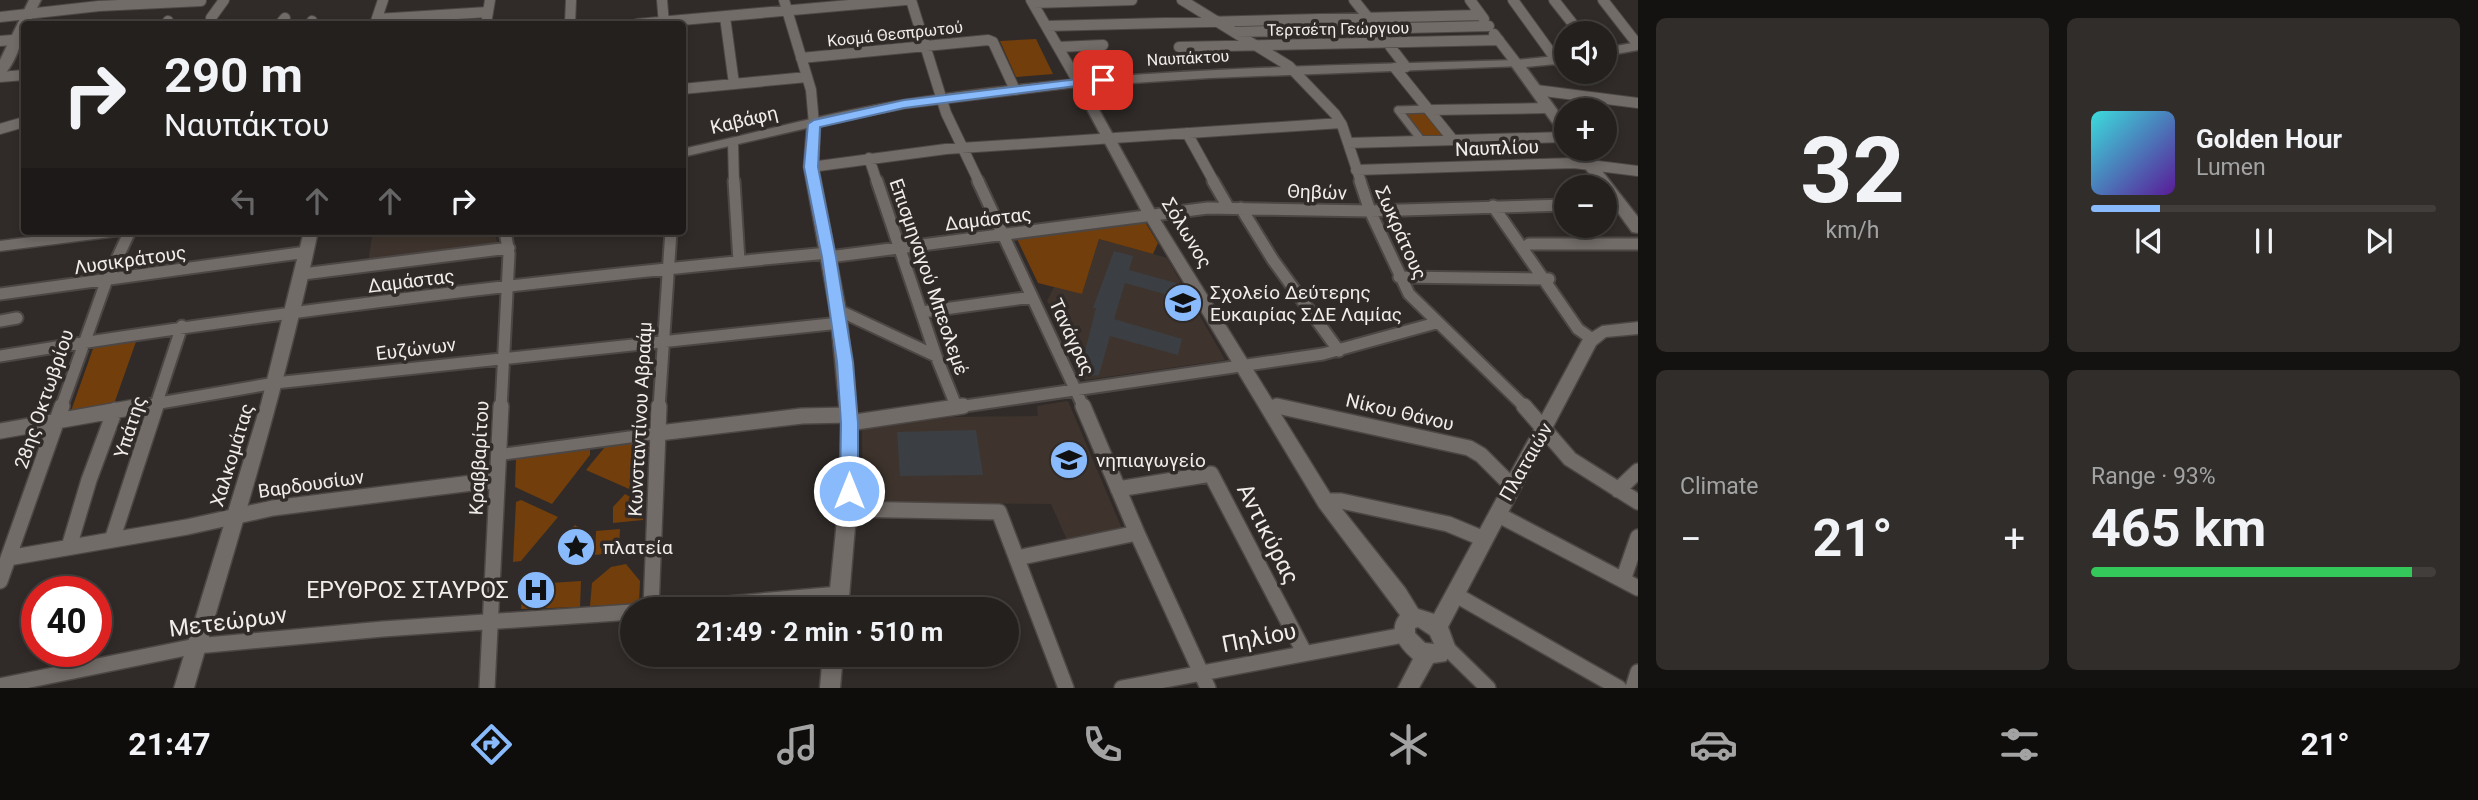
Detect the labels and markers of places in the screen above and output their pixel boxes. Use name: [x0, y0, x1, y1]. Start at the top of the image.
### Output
pin: [1073, 50, 1133, 110]
place label: Σχολείο Δεύτερης Ευκαιρίας ΣΔΕ Λαμίας: [1210, 281, 1402, 326]
school or university icon: Σχολείο Δεύτερης Ευκαιρίας ΣΔΕ Λαμίας: [1162, 282, 1204, 324]
school or university icon: νηπιαγωγείο: [1048, 439, 1090, 481]
place label: νηπιαγωγείο: [1096, 449, 1206, 472]
place icon: πλατεία: [555, 526, 597, 568]
place label: πλατεία: [603, 536, 673, 559]
hospital icon: ΕΡΥΘΡΟΣ ΣΤΑΥΡΟΣ: [515, 569, 557, 611]
place label: ΕΡΥΘΡΟΣ ΣΤΑΥΡΟΣ: [306, 577, 509, 604]

